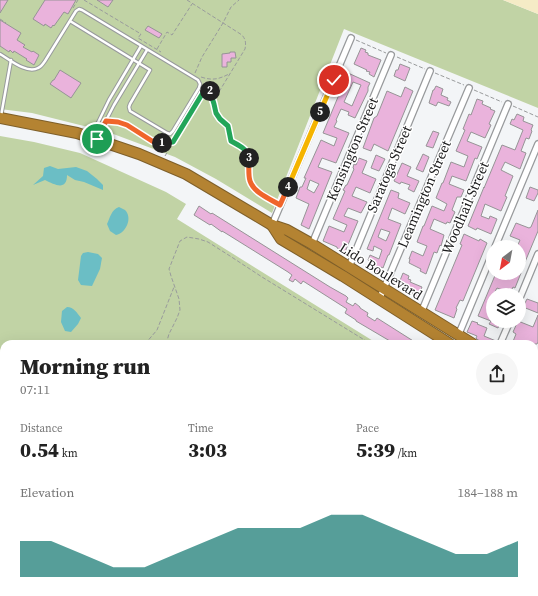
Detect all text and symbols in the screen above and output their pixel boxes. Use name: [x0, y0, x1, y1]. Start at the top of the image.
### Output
pin: [317, 63, 351, 97]
icon: check: [323, 69, 345, 91]
pin: 2: [200, 81, 220, 101]
text: 2: [207, 83, 213, 98]
street label: Kensington Street: [321, 94, 383, 204]
pin: 5: [310, 102, 330, 122]
text: 5: [317, 104, 323, 119]
pin: [80, 122, 114, 156]
street label: Saratoga Street: [362, 122, 417, 216]
icon: arrive: [86, 128, 108, 150]
pin: 1: [152, 133, 172, 153]
text: 1: [159, 135, 165, 150]
street label: Leamington Street: [392, 137, 456, 251]
pin: 3: [239, 148, 259, 168]
text: 3: [246, 150, 252, 165]
street label: Woodhail Street: [436, 158, 494, 258]
pin: 4: [278, 177, 298, 197]
text: 4: [285, 179, 291, 194]
street label: Lido Boulevard: [336, 237, 427, 305]
north arrow: [486, 240, 526, 280]
map controls: [486, 240, 526, 328]
button: layers: [486, 288, 526, 328]
text: Morning run: [20, 351, 150, 381]
button: share: [476, 353, 518, 395]
text: 07:11: [20, 381, 50, 398]
text: Distance: [20, 421, 63, 436]
text: Time: [188, 421, 213, 436]
text: Pace: [356, 421, 379, 436]
text: 0.54: [20, 436, 59, 464]
text: 3:03: [188, 436, 227, 464]
text: 5:39: [356, 436, 395, 464]
text: km: [59, 446, 78, 461]
text: /km: [395, 446, 417, 461]
text: Elevation: [20, 484, 74, 501]
text: 184–188 m: [458, 484, 518, 501]

